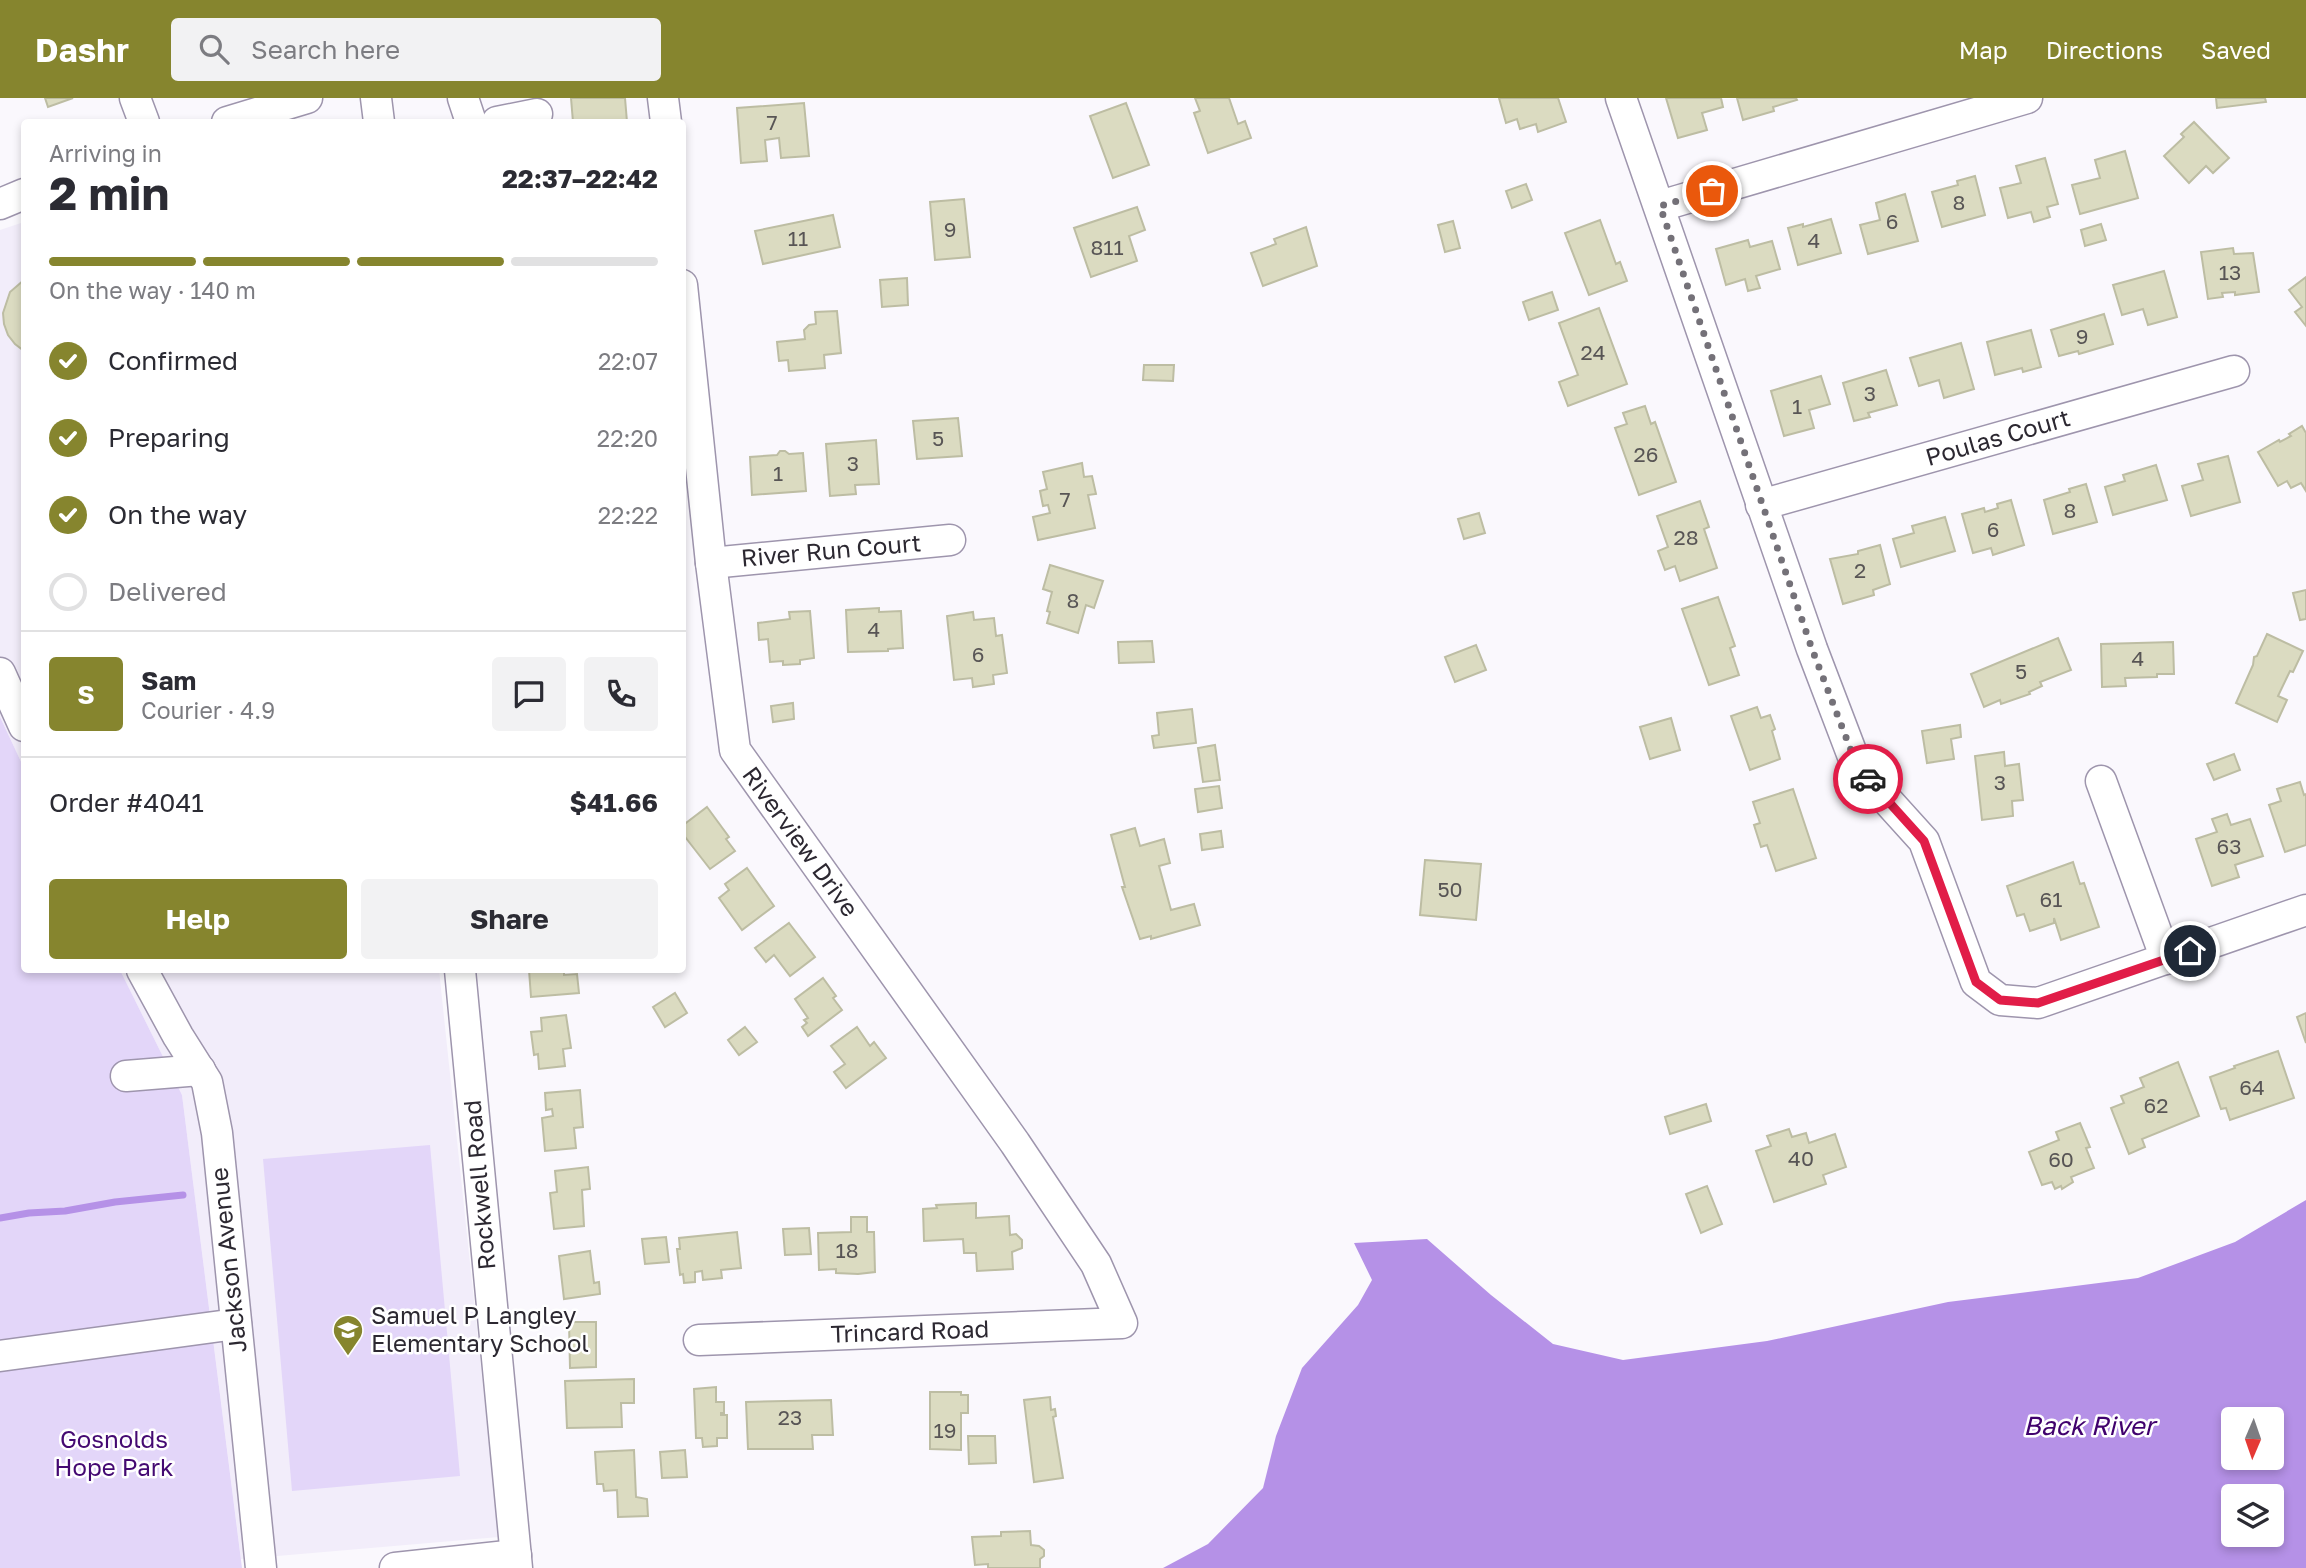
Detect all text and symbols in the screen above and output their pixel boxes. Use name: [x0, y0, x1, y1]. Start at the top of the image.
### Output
search box: [171, 18, 661, 81]
text: Dashr: [35, 30, 129, 69]
icon: search: [195, 30, 233, 68]
text: Search here: [251, 34, 400, 65]
text: Map: [1959, 35, 2008, 64]
text: Directions: [2046, 35, 2163, 64]
text: Saved: [2201, 35, 2271, 64]
house number: 7: [766, 109, 778, 135]
text: Arriving in: [49, 139, 162, 167]
pin: [1682, 161, 1742, 221]
text: 22:37–22:42: [502, 163, 658, 194]
text: 2 min: [49, 165, 169, 220]
icon: bag: [1693, 172, 1731, 210]
house number: 8: [1953, 189, 1965, 215]
house number: 6: [1886, 208, 1898, 234]
house number: 9: [944, 216, 956, 242]
house number: 11: [788, 225, 808, 251]
house number: 4: [1808, 227, 1820, 253]
house number: 811: [1090, 234, 1124, 260]
house number: 13: [2219, 259, 2241, 285]
text: On the way · 140 m: [49, 276, 256, 304]
house number: 9: [2076, 323, 2088, 349]
house number: 24: [1581, 339, 1606, 365]
icon: check: [49, 342, 87, 380]
text: Confirmed: [108, 345, 238, 376]
text: 22:07: [598, 347, 658, 375]
house number: 3: [1864, 380, 1876, 406]
house number: 1: [1792, 393, 1802, 419]
street label: Poulas Court: [1922, 402, 2073, 471]
icon: check: [49, 419, 87, 457]
text: Preparing: [108, 422, 230, 453]
text: 22:20: [597, 424, 658, 452]
house number: 5: [932, 425, 944, 451]
house number: 26: [1634, 441, 1658, 467]
house number: 3: [847, 450, 859, 476]
house number: 1: [773, 460, 783, 486]
house number: 7: [1059, 486, 1071, 512]
icon: check: [49, 496, 87, 534]
house number: 8: [2064, 497, 2076, 523]
text: On the way: [108, 499, 247, 530]
text: 22:22: [598, 501, 658, 529]
house number: 6: [1987, 516, 1999, 542]
house number: 28: [1674, 524, 1699, 550]
street label: River Run Court: [740, 527, 922, 572]
house number: 2: [1854, 557, 1866, 583]
text: Delivered: [108, 576, 227, 607]
house number: 8: [1067, 587, 1079, 613]
house number: 4: [868, 616, 880, 642]
house number: 6: [972, 641, 984, 667]
house number: 4: [2132, 645, 2144, 671]
button: chat: [492, 657, 566, 731]
button: phone: [584, 657, 658, 731]
house number: 5: [2015, 658, 2027, 684]
text: Sam: [141, 665, 196, 696]
text: S: [77, 679, 95, 710]
text: Courier · 4.9: [141, 696, 275, 724]
courier: [1833, 744, 1903, 814]
icon: car: [1849, 760, 1887, 798]
street label: Riverview Drive: [737, 761, 865, 922]
house number: 3: [1994, 769, 2006, 795]
text: Order #4041: [49, 787, 204, 818]
text: $41.66: [570, 787, 658, 818]
house number: 63: [2217, 833, 2242, 859]
house number: 50: [1437, 876, 1463, 902]
button: Help: [49, 879, 347, 959]
button: Share: [361, 879, 658, 959]
house number: 61: [2040, 886, 2062, 912]
pin: [2160, 921, 2220, 981]
icon: home: [2171, 932, 2209, 970]
house number: 64: [2239, 1074, 2265, 1100]
house number: 62: [2144, 1092, 2168, 1118]
street label: Rockwell Road: [457, 1099, 500, 1271]
house number: 40: [1788, 1145, 1814, 1171]
house number: 60: [2048, 1146, 2074, 1172]
street label: Jackson Avenue: [203, 1166, 252, 1354]
house number: 18: [836, 1237, 859, 1263]
place label: Samuel P Langley Elementary School: [371, 1300, 589, 1357]
school or university icon: Samuel P Langley Elementary School: [331, 1313, 365, 1357]
street label: Trincard Road: [830, 1313, 990, 1348]
house number: 23: [778, 1404, 802, 1430]
north arrow: [2221, 1407, 2284, 1470]
map controls: [2221, 1407, 2284, 1547]
water label: Back River: [2023, 1410, 2159, 1441]
house number: 19: [934, 1417, 956, 1443]
park label: Gosnolds Hope Park: [54, 1424, 174, 1481]
button: layers: [2221, 1484, 2284, 1547]

